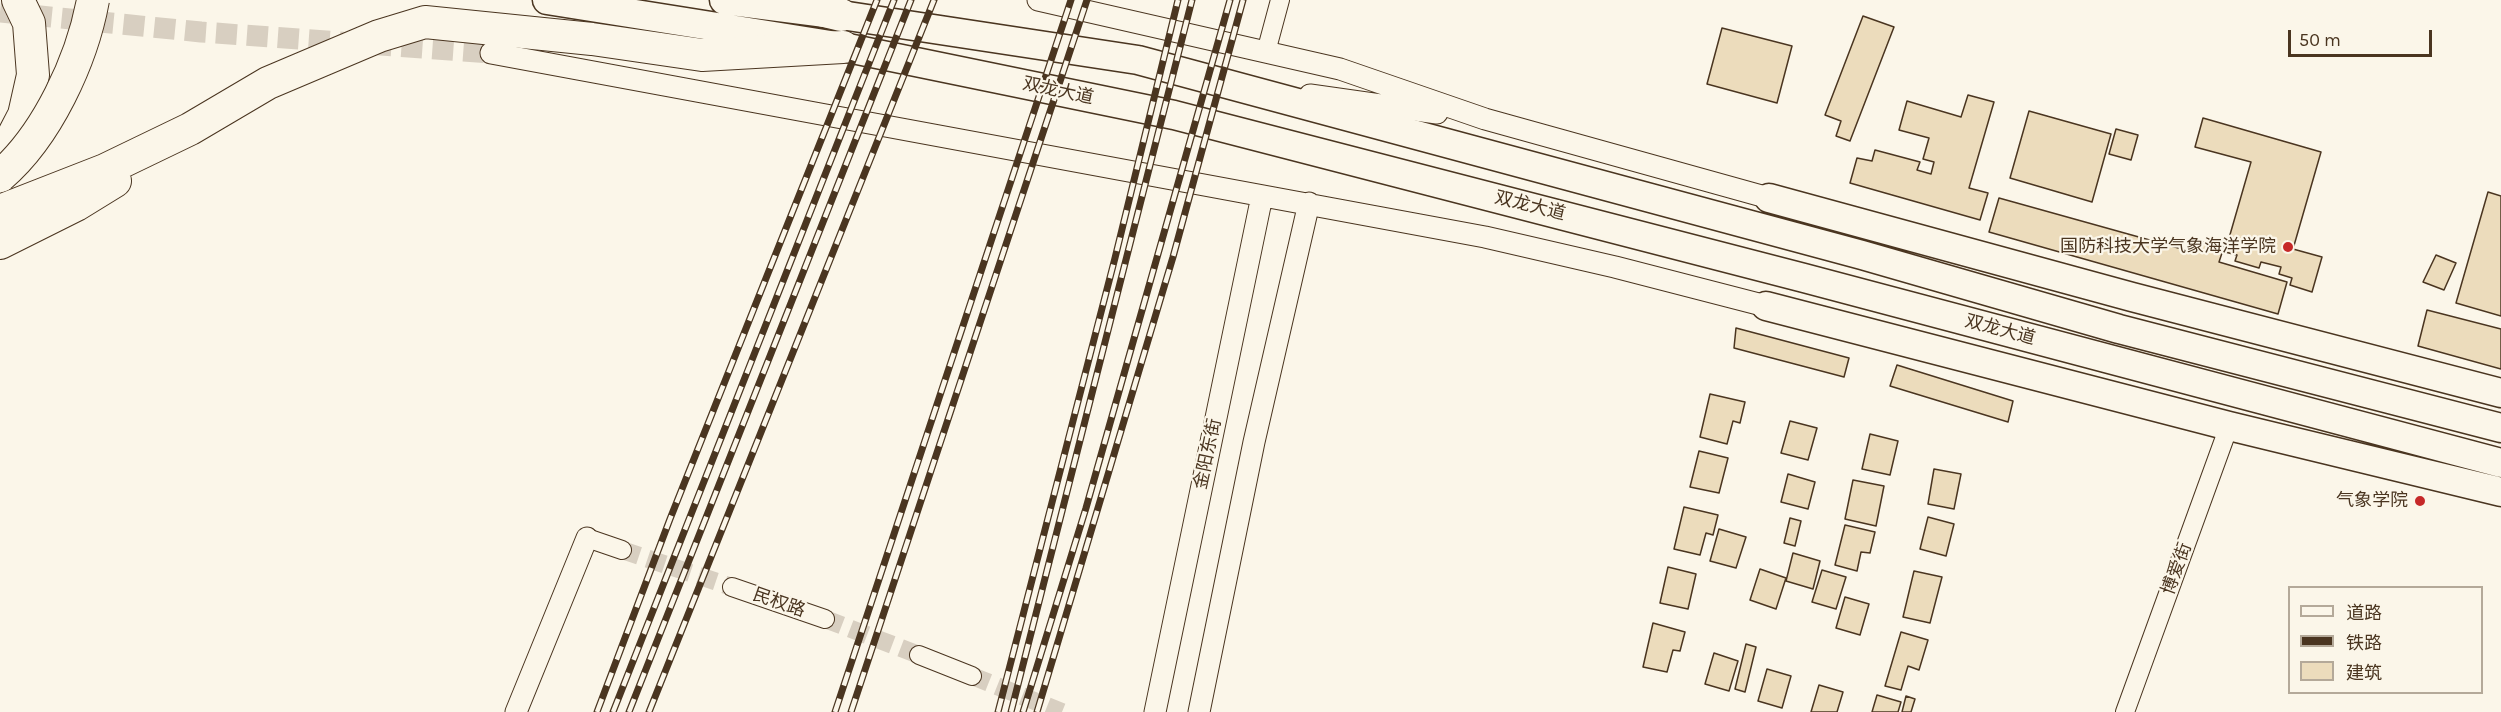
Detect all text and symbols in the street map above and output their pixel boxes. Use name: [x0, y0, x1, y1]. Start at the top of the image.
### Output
scale bar: [2291, 18, 2435, 56]
text: 50 m: [2299, 29, 2341, 51]
street label: 双龙大道: [1021, 73, 1095, 109]
street label: 双龙大道: [1492, 187, 1568, 225]
place label: 国防科技大学气象海洋学院: [2060, 236, 2276, 258]
marker: 国防科技大学气象海洋学院: [2281, 240, 2295, 254]
street label: 双龙大道: [1962, 310, 2038, 350]
street label: 金阳东街: [1190, 417, 1226, 491]
place label: 气象学院: [2336, 490, 2408, 512]
marker: 气象学院: [2413, 494, 2427, 508]
street label: 博爱街: [2158, 540, 2196, 598]
street label: 民权路: [750, 584, 808, 622]
legend: [2288, 586, 2483, 694]
text: 道路: [2346, 602, 2382, 624]
text: 铁路: [2346, 632, 2382, 654]
text: 建筑: [2346, 662, 2382, 684]

